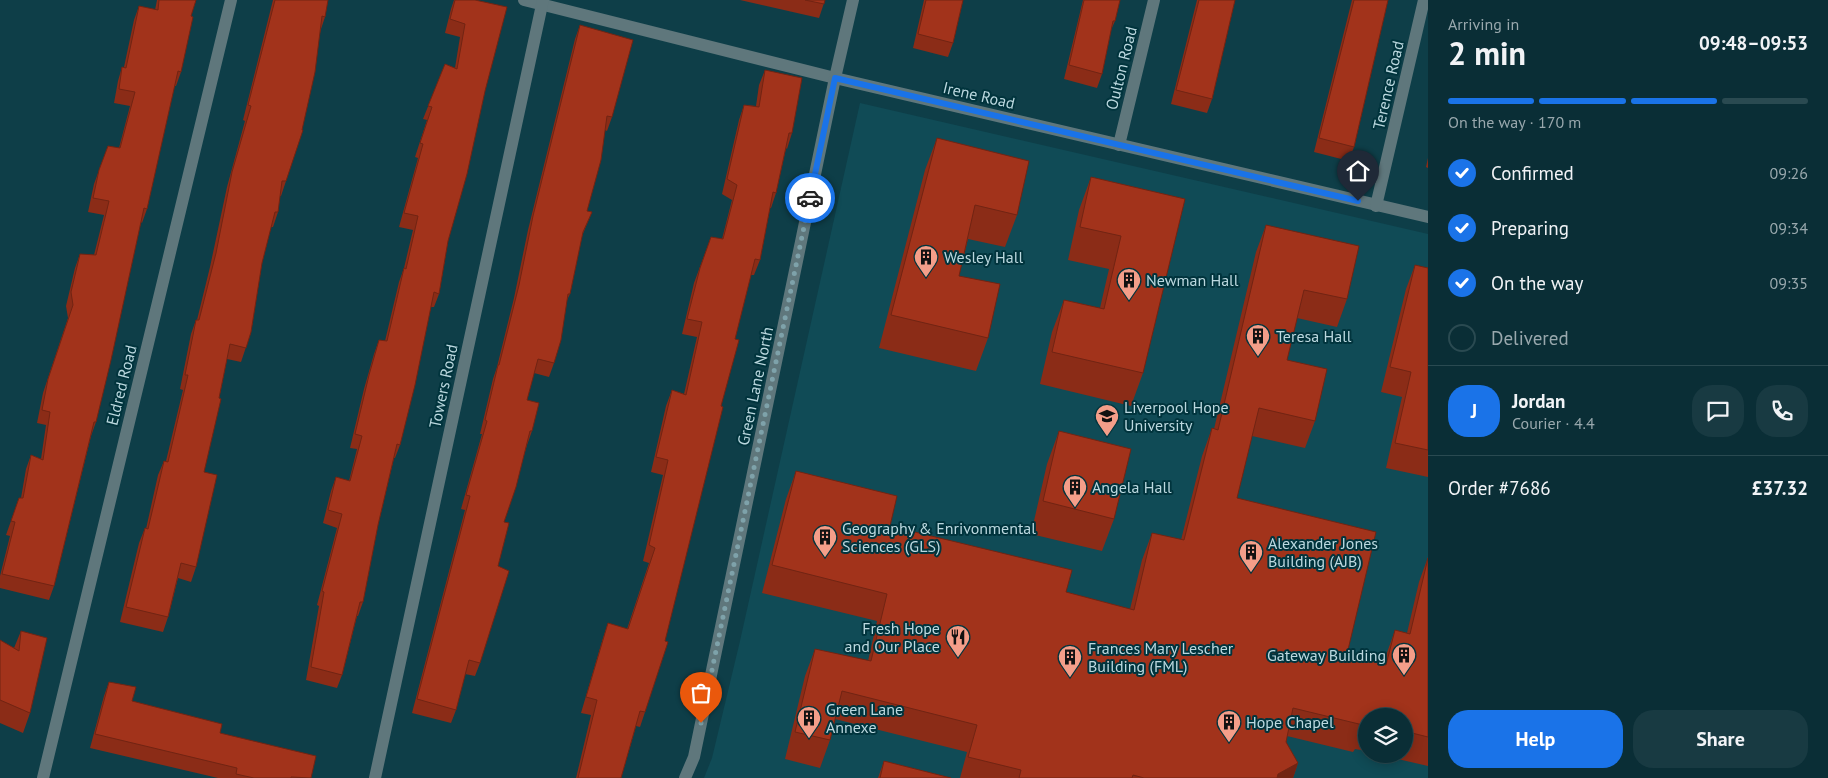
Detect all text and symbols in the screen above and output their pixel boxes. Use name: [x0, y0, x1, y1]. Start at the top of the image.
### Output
text: Arriving in: [1448, 14, 1519, 34]
street label: Oulton Road: [1101, 24, 1141, 112]
text: 09:48–09:53: [1699, 31, 1808, 55]
text: 2 min: [1448, 32, 1526, 74]
street label: Terence Road: [1368, 39, 1408, 131]
street label: Irene Road: [941, 77, 1017, 113]
text: On the way · 170 m: [1448, 112, 1581, 132]
pin: [1337, 150, 1379, 201]
icon: home: [1344, 157, 1372, 185]
icon: check: [1448, 159, 1476, 187]
text: Confirmed: [1491, 161, 1574, 185]
text: 09:26: [1770, 163, 1808, 183]
courier: [785, 173, 835, 223]
icon: car: [796, 184, 824, 212]
icon: check: [1448, 214, 1476, 242]
text: Preparing: [1491, 216, 1569, 240]
text: 09:34: [1770, 218, 1808, 238]
building icon: Wesley Hall: [913, 244, 939, 278]
place label: Wesley Hall: [944, 247, 1023, 267]
building icon: Newman Hall: [1116, 267, 1142, 301]
icon: check: [1448, 269, 1476, 297]
place label: Newman Hall: [1146, 270, 1239, 290]
text: On the way: [1491, 271, 1583, 295]
text: 09:35: [1770, 273, 1808, 293]
building icon: Teresa Hall: [1245, 323, 1271, 357]
street label: Green Lane North: [733, 325, 777, 447]
place label: Teresa Hall: [1276, 326, 1352, 346]
text: Delivered: [1491, 326, 1569, 350]
street label: Towers Road: [424, 342, 462, 430]
street label: Eldred Road: [101, 343, 141, 427]
button: chat: [1692, 385, 1744, 437]
button: phone: [1756, 385, 1808, 437]
text: Jordan: [1512, 389, 1565, 413]
place label: Liverpool Hope University: [1124, 397, 1229, 435]
text: J: [1471, 399, 1477, 423]
school or university icon: Liverpool Hope University: [1094, 403, 1120, 437]
text: Courier · 4.4: [1512, 413, 1595, 433]
building icon: Angela Hall: [1062, 474, 1088, 508]
text: Order #7686: [1448, 476, 1551, 500]
text: £37.32: [1752, 476, 1808, 500]
place label: Angela Hall: [1092, 477, 1172, 497]
place label: Geography & Enrivonmental Sciences (GLS): [842, 518, 1036, 556]
building icon: Geography & Enrivonmental Sciences (GLS): [812, 524, 838, 558]
place label: Alexander Jones Building (AJB): [1268, 533, 1378, 571]
building icon: Alexander Jones Building (AJB): [1238, 539, 1264, 573]
place label: Fresh Hope and Our Place: [845, 618, 940, 656]
restaurant icon: Fresh Hope and Our Place: [945, 624, 971, 658]
place label: Frances Mary Lescher Building (FML): [1088, 638, 1234, 676]
building icon: Gateway Building: [1391, 642, 1417, 676]
building icon: Frances Mary Lescher Building (FML): [1057, 644, 1083, 678]
place label: Gateway Building: [1267, 645, 1386, 665]
pin: [680, 672, 722, 723]
icon: bag: [687, 679, 715, 707]
place label: Green Lane Annexe: [826, 699, 903, 737]
building icon: Green Lane Annexe: [796, 705, 822, 739]
map controls: [1358, 708, 1413, 763]
button: layers: [1358, 708, 1413, 763]
building icon: Hope Chapel: [1216, 709, 1242, 743]
button: Help: [1448, 710, 1623, 768]
button: Share: [1633, 710, 1808, 768]
place label: Hope Chapel: [1246, 712, 1334, 732]

